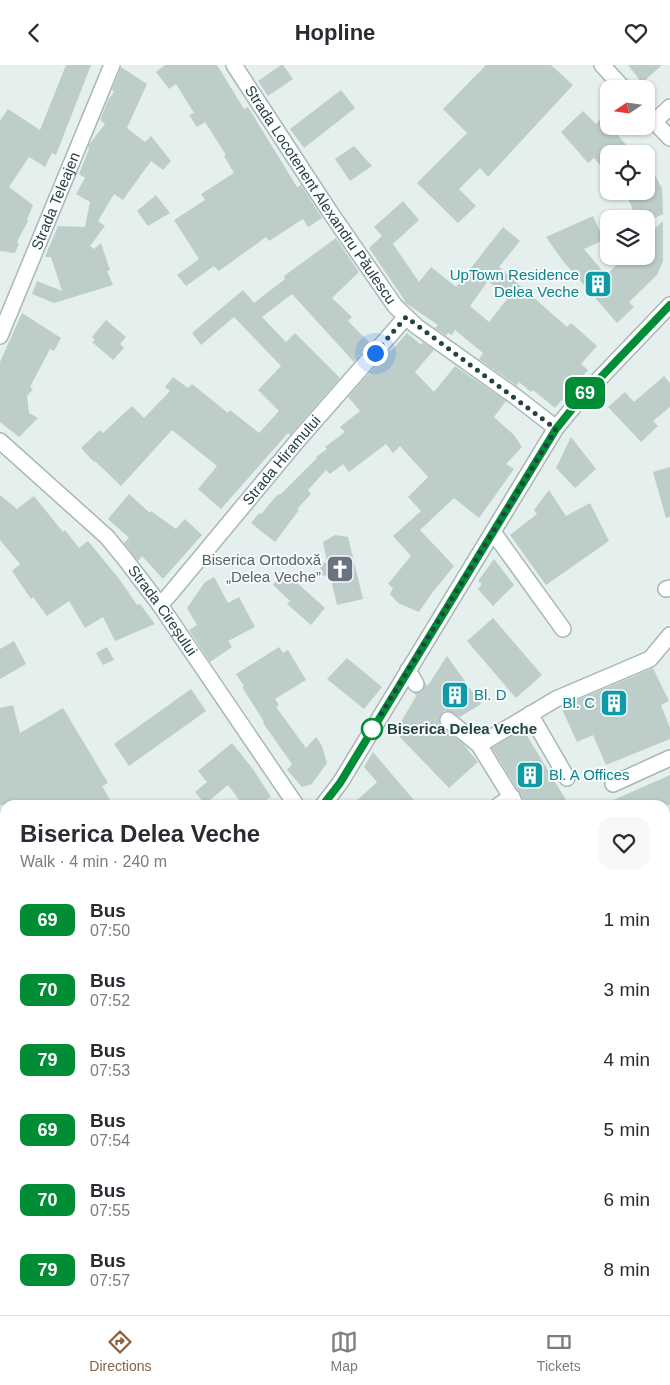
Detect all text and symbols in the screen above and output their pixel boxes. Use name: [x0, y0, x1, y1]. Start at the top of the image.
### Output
icon: back: [20, 19, 48, 47]
icon: heart: [622, 19, 650, 47]
text: Hopline: [295, 20, 375, 45]
north arrow: [600, 80, 655, 135]
map controls: [600, 80, 655, 265]
street label: Strada Locotenent Alexandru Păulescu: [242, 82, 400, 307]
button: locate: [600, 145, 655, 200]
street label: Strada Teleajen: [28, 150, 83, 252]
button: layers: [600, 210, 655, 265]
place label: UpTown Residence Delea Veche: [450, 266, 579, 300]
building icon: UpTown Residence Delea Veche: [583, 269, 613, 299]
your location: [363, 341, 388, 366]
line badge: 69: [562, 377, 608, 409]
text: 69: [575, 383, 595, 403]
street label: Strada Hiramului: [239, 412, 324, 508]
place label: Biserica Ortodoxă „Delea Veche”: [202, 551, 322, 585]
church icon: Biserica Ortodoxă „Delea Veche”: [325, 554, 355, 584]
street label: Strada Cireșului: [125, 562, 201, 659]
building icon: Bl. D: [440, 680, 470, 710]
place label: Bl. D: [474, 686, 507, 703]
building icon: Bl. C: [599, 688, 629, 718]
place label: Bl. C: [562, 694, 595, 711]
marker: Biserica Delea Veche: [361, 718, 383, 740]
place label: Biserica Delea Veche: [387, 720, 537, 737]
building icon: Bl. A Offices: [515, 760, 545, 790]
place label: Bl. A Offices: [549, 766, 630, 783]
button: heart: [598, 817, 650, 869]
text: Biserica Delea Veche: [20, 820, 260, 847]
text: Walk · 4 min · 240 m: [20, 853, 167, 870]
text: Bus: [90, 900, 126, 921]
text: 1 min: [604, 909, 650, 930]
text: 69: [37, 910, 58, 930]
text: 07:50: [90, 922, 130, 939]
text: Bus: [90, 970, 126, 991]
text: 3 min: [604, 979, 650, 1000]
text: 70: [37, 980, 58, 1000]
text: 07:52: [90, 992, 130, 1009]
text: Bus: [90, 1040, 126, 1061]
text: 4 min: [604, 1049, 650, 1070]
text: 79: [37, 1050, 58, 1070]
text: 07:53: [90, 1062, 130, 1079]
text: Bus: [90, 1110, 126, 1131]
text: 5 min: [604, 1119, 650, 1140]
text: 69: [37, 1120, 58, 1140]
text: 07:54: [90, 1132, 130, 1149]
text: Bus: [90, 1180, 126, 1201]
text: 6 min: [604, 1189, 650, 1210]
text: 70: [37, 1190, 58, 1210]
text: 07:55: [90, 1202, 130, 1219]
text: Bus: [90, 1250, 126, 1271]
text: 8 min: [604, 1259, 650, 1280]
text: 79: [37, 1260, 58, 1280]
text: 07:57: [90, 1272, 130, 1289]
tab: Directions: [89, 1328, 152, 1374]
tab: Map: [330, 1328, 358, 1374]
tab: Tickets: [537, 1328, 581, 1374]

